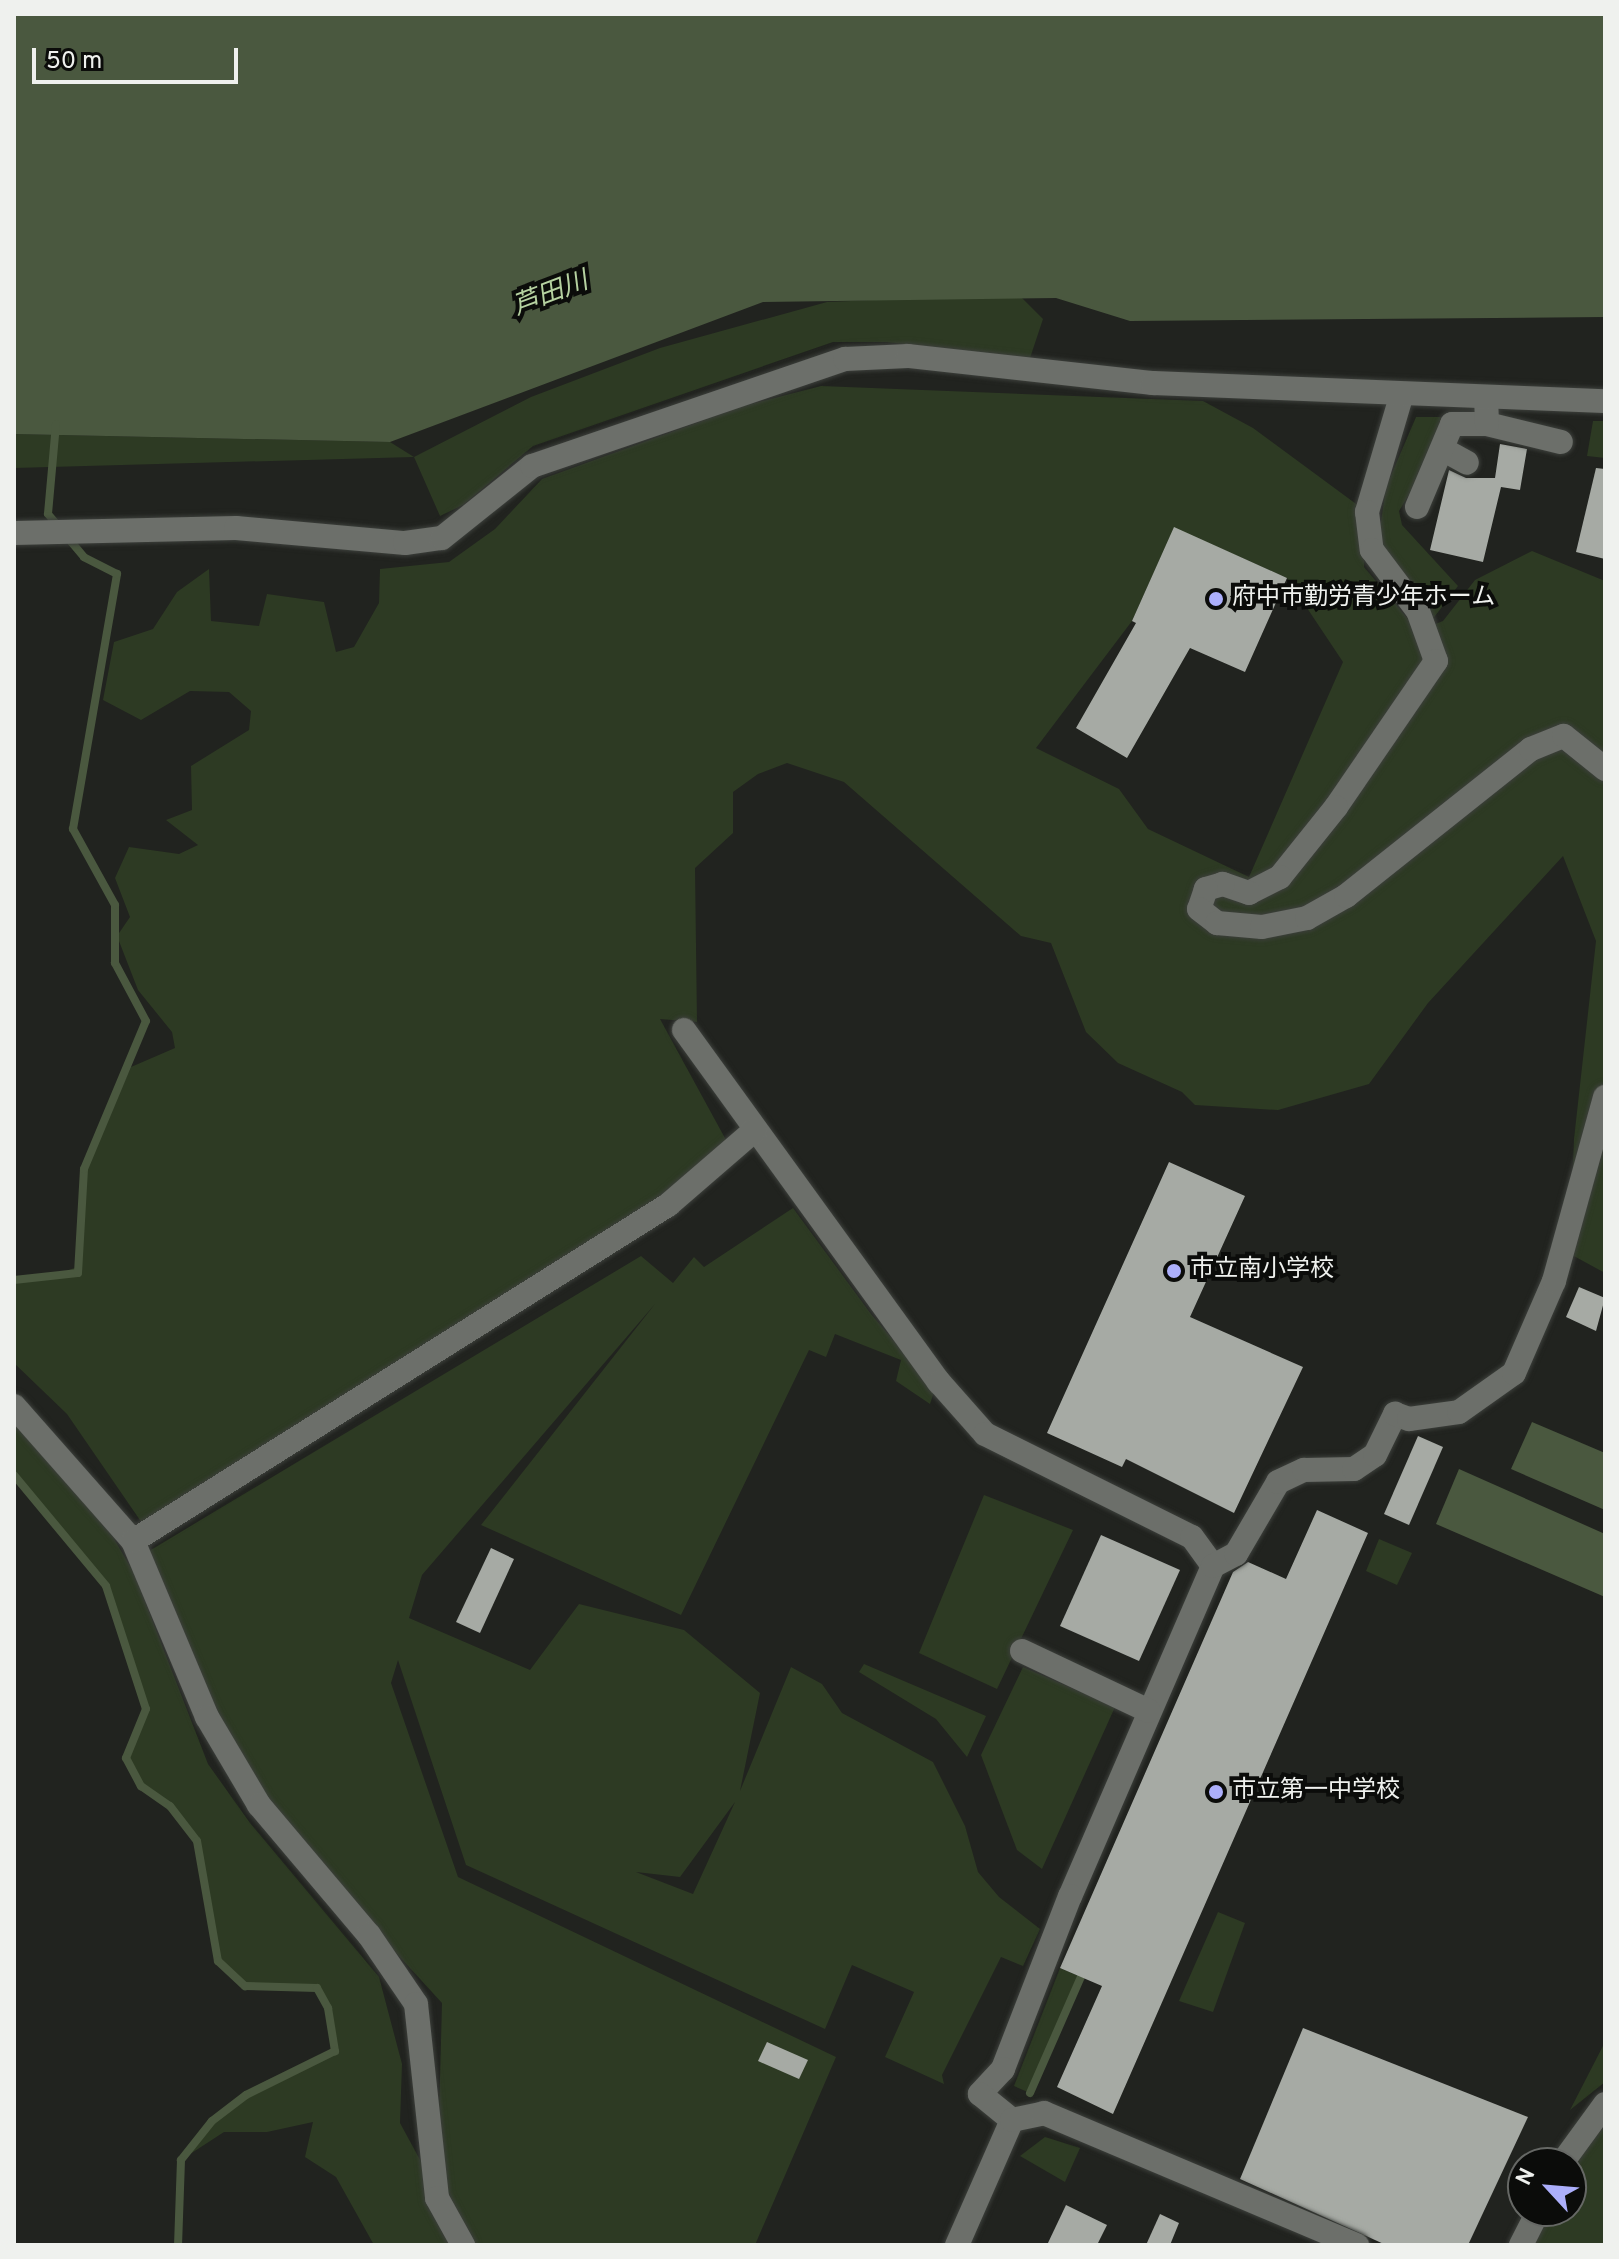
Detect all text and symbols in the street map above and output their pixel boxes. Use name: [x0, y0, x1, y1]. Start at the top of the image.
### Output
scale bar: [36, 32, 242, 82]
text: 50 m: [46, 47, 102, 77]
water label: 芦田川: [509, 266, 593, 324]
place label: 府中市勤労青少年ホーム: [1232, 585, 1496, 613]
marker: 府中市勤労青少年ホーム: [1207, 590, 1225, 608]
place label: 市立南小学校: [1190, 1257, 1334, 1285]
marker: 市立南小学校: [1165, 1262, 1183, 1280]
place label: 市立第一中学校: [1232, 1778, 1400, 1806]
marker: 市立第一中学校: [1207, 1783, 1225, 1801]
north arrow: [1507, 2147, 1587, 2227]
text: N: [1511, 2164, 1542, 2190]

